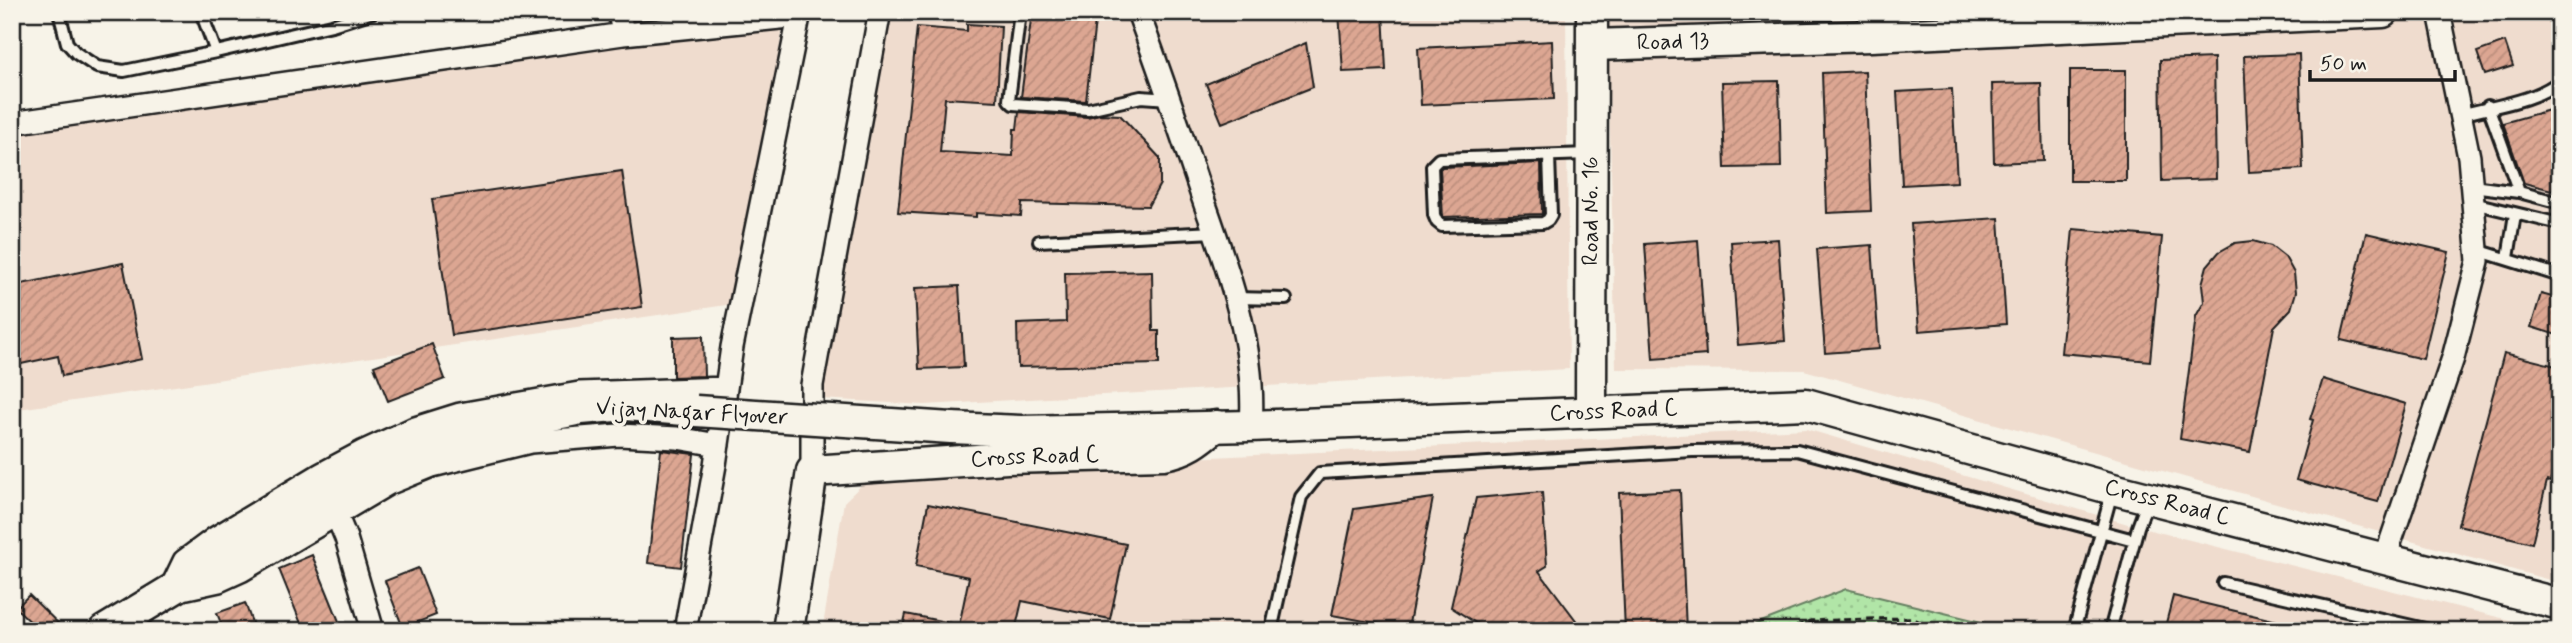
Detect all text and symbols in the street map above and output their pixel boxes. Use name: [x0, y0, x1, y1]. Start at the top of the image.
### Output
street label: Road 13: [1636, 26, 1710, 59]
scale bar: [2310, 38, 2455, 82]
text: 50 m: [2320, 50, 2367, 78]
street label: Road No. 16: [1576, 156, 1607, 266]
street label: Vijay Nagar Flyover: [595, 393, 789, 435]
street label: Cross Road C: [1549, 394, 1678, 429]
street label: Cross Road C: [970, 441, 1099, 475]
street label: Cross Road C: [2101, 472, 2233, 533]

